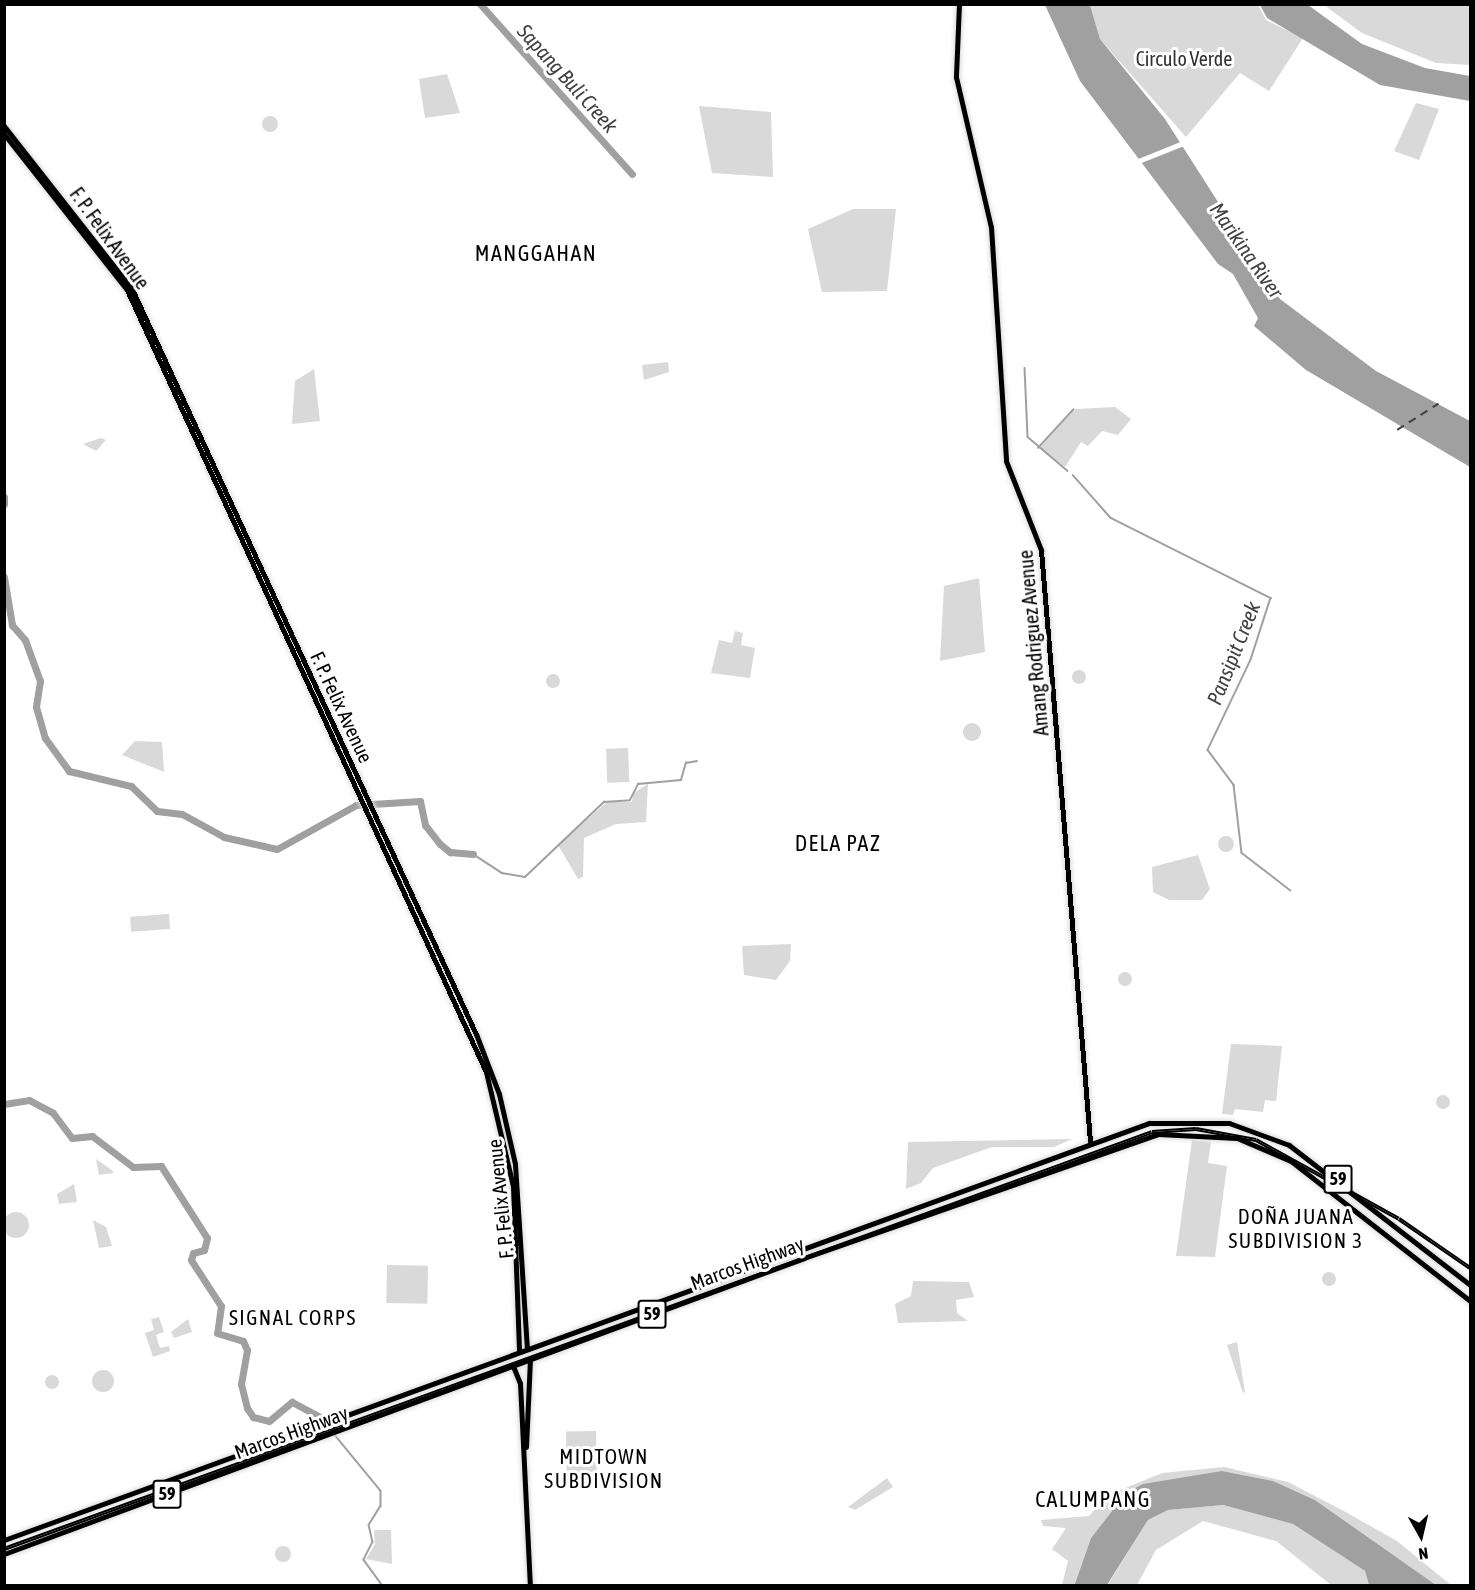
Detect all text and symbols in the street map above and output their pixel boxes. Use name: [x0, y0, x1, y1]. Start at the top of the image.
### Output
water label: Sapang Buli Creek: [513, 18, 623, 138]
park label: Circulo Verde: [1136, 46, 1232, 70]
street label: F. P. Felix Avenue: [65, 182, 155, 294]
water label: Marikina River: [1205, 197, 1289, 303]
district label: MANGGAHAN: [475, 241, 597, 267]
street label: Amang Rodriguez Avenue: [1013, 549, 1053, 737]
water label: Pansipit Creek: [1201, 598, 1265, 708]
street label: F. P. Felix Avenue: [306, 648, 378, 766]
district label: DELA PAZ: [795, 831, 881, 857]
street label: F. P. Felix Avenue: [482, 1138, 518, 1260]
road number: 59: [1323, 1164, 1353, 1194]
district label: DOÑA JUANA SUBDIVISION 3: [1229, 1203, 1363, 1253]
street label: Marcos Highway: [687, 1231, 807, 1295]
road number: 59: [637, 1299, 667, 1329]
district label: SIGNAL CORPS: [229, 1304, 357, 1330]
street label: Marcos Highway: [231, 1400, 351, 1464]
district label: MIDTOWN SUBDIVISION: [544, 1443, 664, 1493]
road number: 59: [152, 1479, 182, 1509]
district label: CALUMPANG: [1035, 1487, 1151, 1513]
north arrow: [1391, 1506, 1451, 1566]
text: N: [1418, 1544, 1429, 1563]

